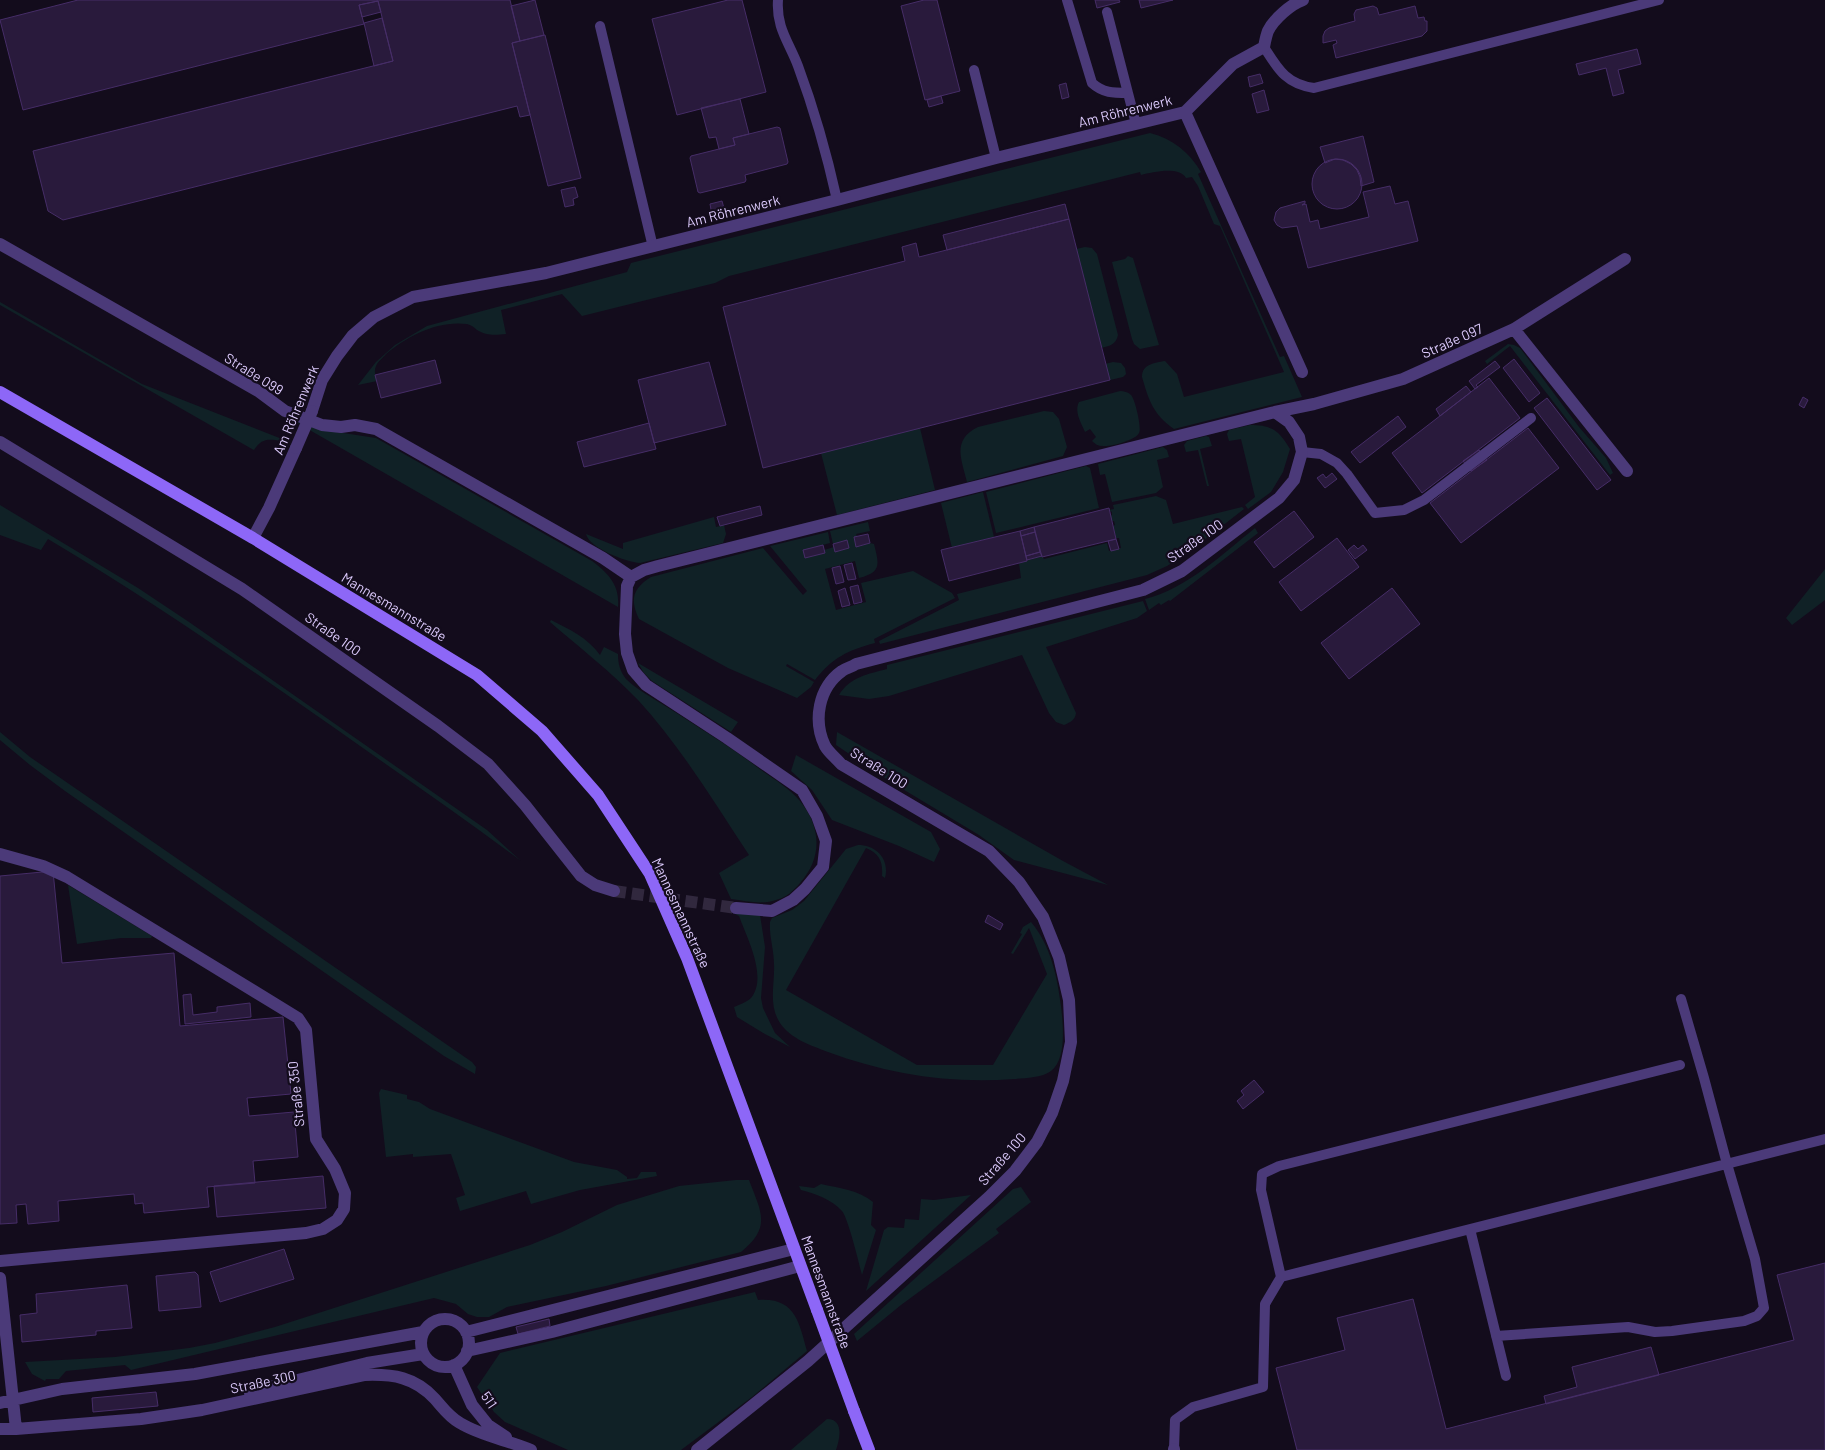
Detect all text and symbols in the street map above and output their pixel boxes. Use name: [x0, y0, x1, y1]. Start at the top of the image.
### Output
street label: Am Röhrenwerk: [1076, 91, 1173, 130]
street label: Am Röhrenwerk: [684, 191, 781, 230]
street label: Straße 097: [1418, 319, 1485, 362]
street label: Straße 099: [222, 349, 287, 398]
street label: Am Röhrenwerk: [269, 362, 322, 457]
street label: Straße 100: [1164, 515, 1226, 566]
street label: Mannesmannstraße: [339, 569, 450, 645]
street label: Straße 100: [302, 608, 364, 659]
street label: Straße 100: [848, 743, 911, 792]
street label: Mannesmannstraße: [649, 855, 714, 970]
street label: Straße 350: [284, 1060, 307, 1128]
street label: Straße 100: [974, 1129, 1029, 1189]
street label: Mannesmannstraße: [798, 1233, 855, 1351]
street label: Straße 300: [229, 1366, 297, 1397]
street label: 511: [478, 1388, 501, 1411]

